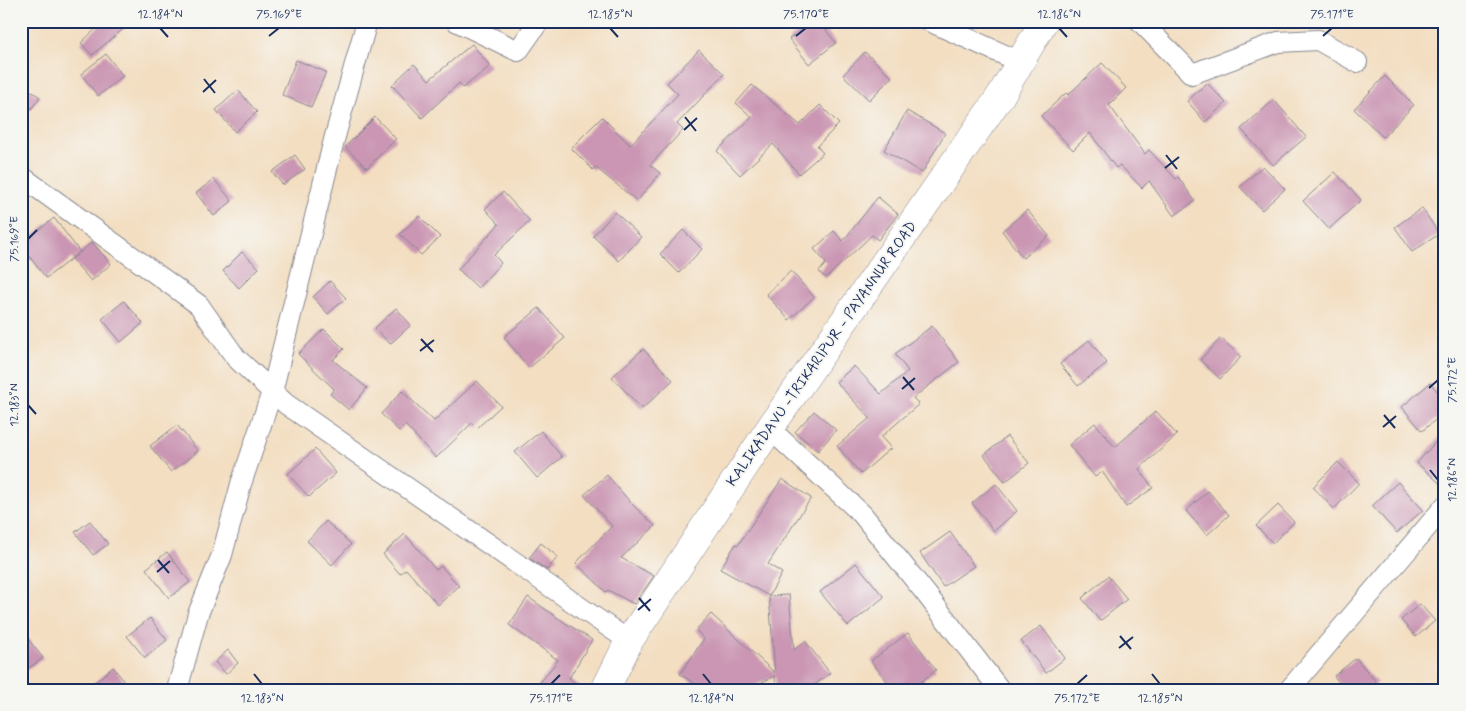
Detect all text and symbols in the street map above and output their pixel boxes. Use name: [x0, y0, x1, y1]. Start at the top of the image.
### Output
text: 12.184°N: [137, 7, 183, 23]
text: 75.169°E: [256, 7, 302, 23]
text: 12.185°N: [587, 7, 633, 23]
text: 75.170°E: [783, 7, 829, 23]
text: 12.186°N: [1037, 7, 1081, 23]
text: 75.171°E: [1310, 7, 1354, 23]
text: 75.169°E: [7, 216, 23, 262]
street label: KALIKADAVU -TRIKARIPUR - PAYANNUR ROAD: [722, 217, 922, 491]
text: 75.172°E: [1445, 357, 1461, 403]
text: 12.183°N: [7, 383, 23, 427]
text: 12.186°N: [1445, 458, 1461, 502]
text: 12.183°N: [240, 691, 284, 707]
text: 75.171°E: [529, 691, 573, 707]
text: 12.184°N: [688, 691, 734, 707]
text: 75.172°E: [1054, 691, 1100, 707]
text: 12.185°N: [1137, 691, 1183, 707]

